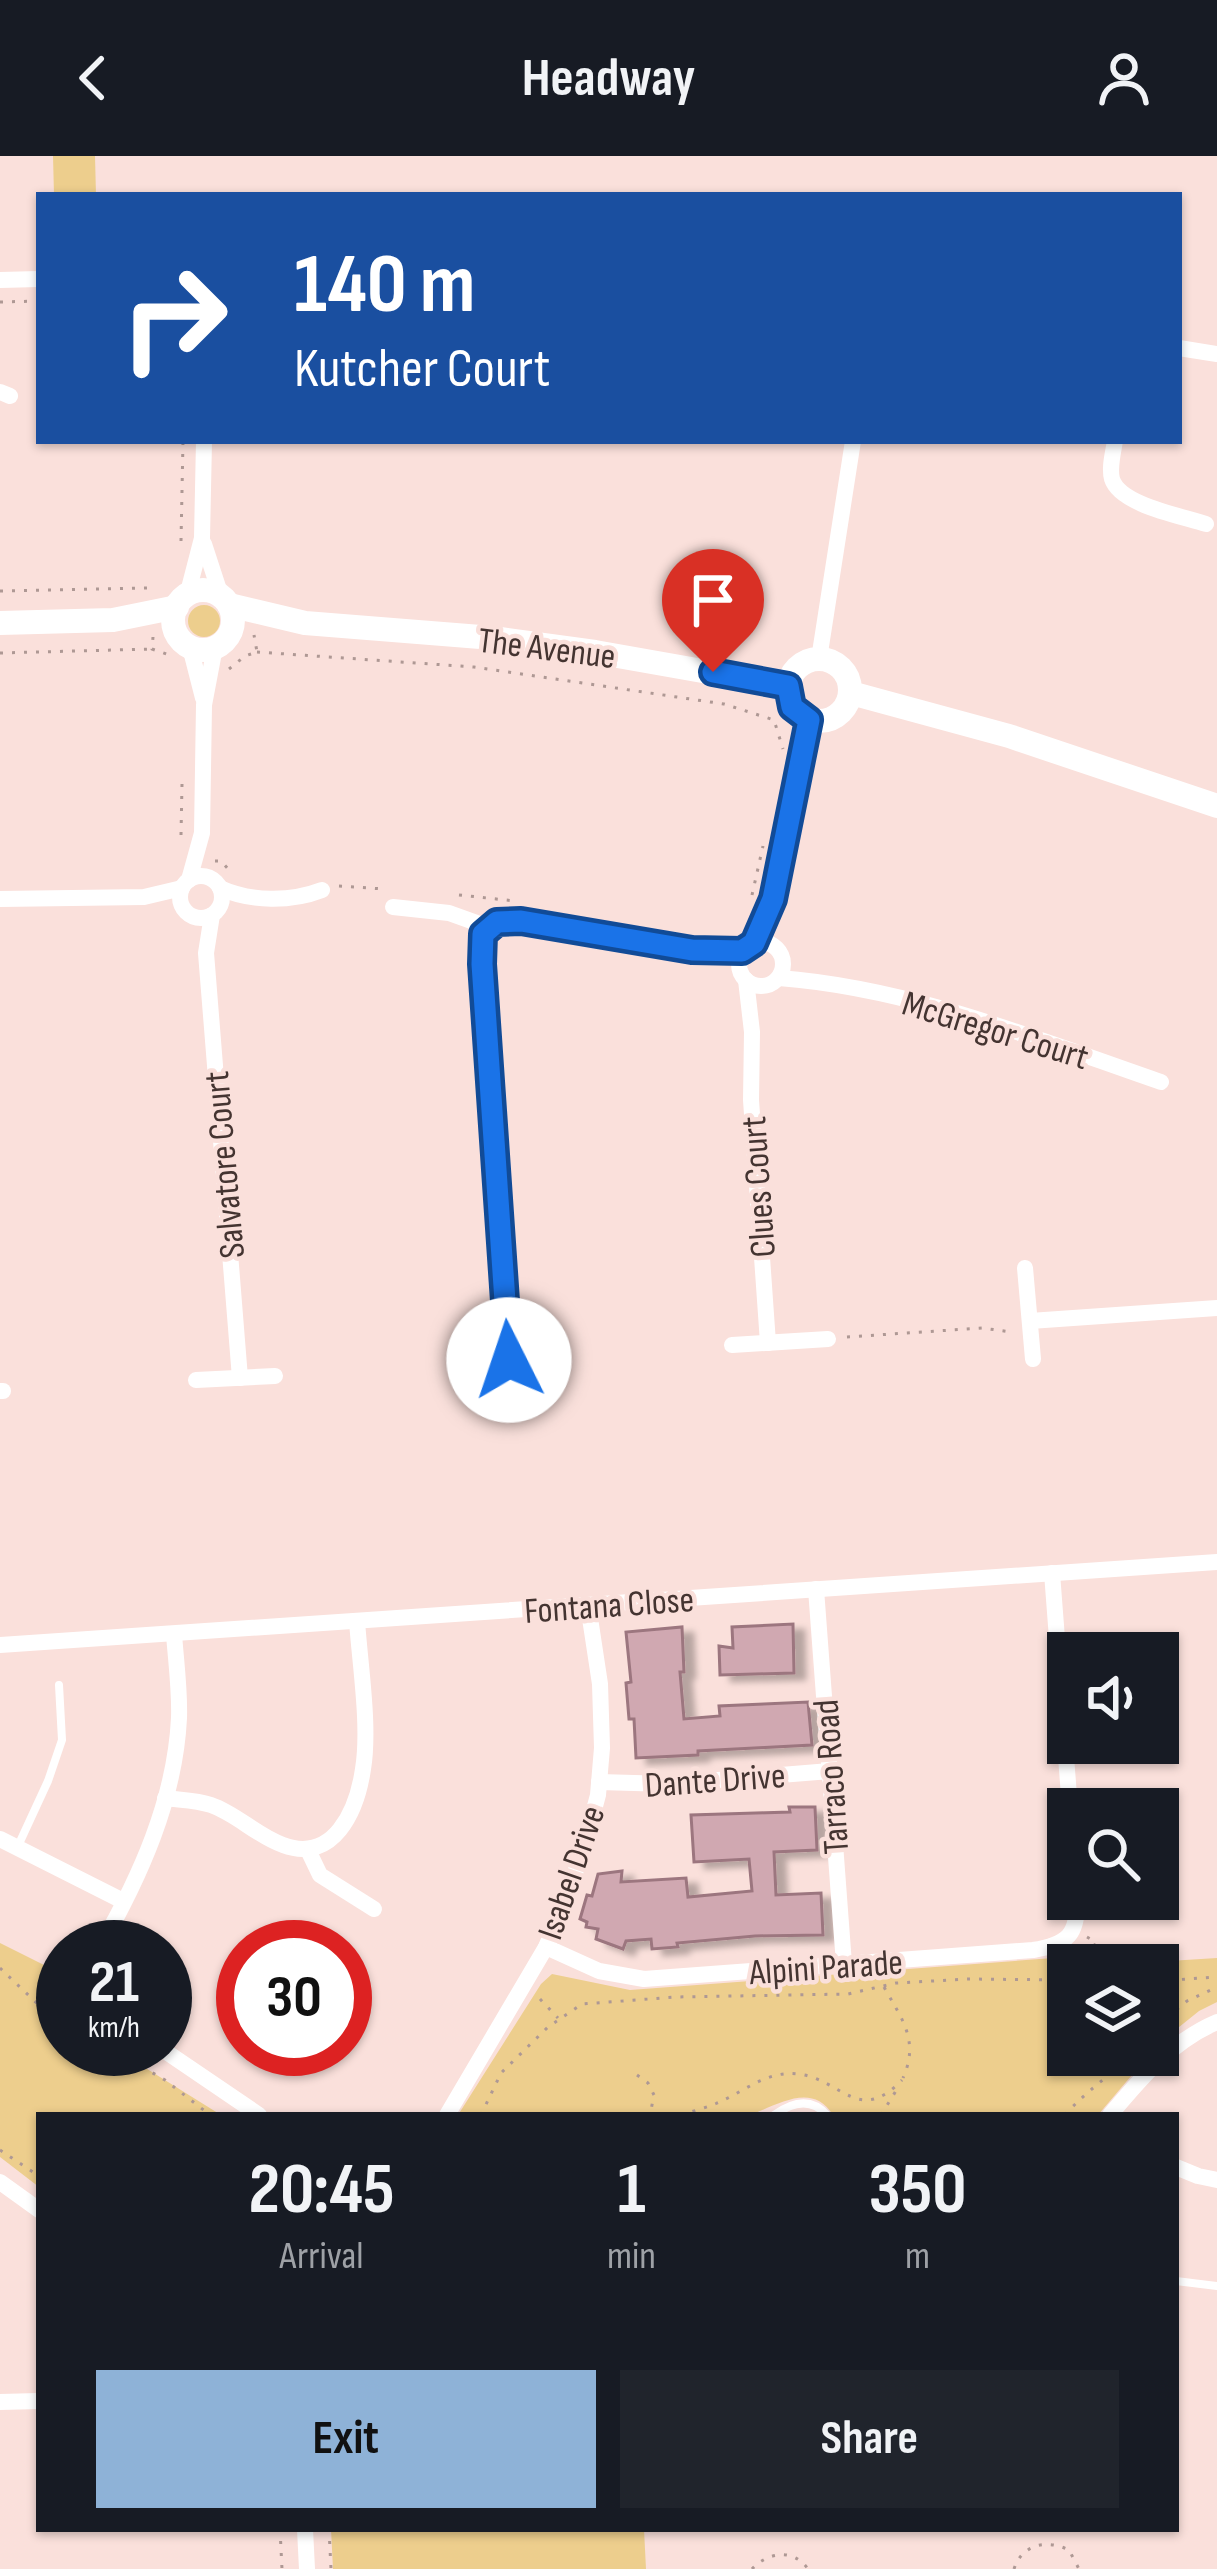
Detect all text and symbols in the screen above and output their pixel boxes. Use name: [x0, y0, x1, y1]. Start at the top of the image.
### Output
icon: back: [60, 45, 126, 111]
icon: person: [1091, 45, 1157, 111]
text: Headway: [522, 46, 695, 111]
text: 140 m: [294, 235, 475, 336]
icon: right: [96, 240, 252, 396]
text: Kutcher Court: [294, 337, 550, 402]
pin: [662, 549, 764, 672]
icon: arrive: [680, 567, 746, 633]
street label: The Avenue: [476, 620, 618, 679]
street label: McGregor Court: [897, 983, 1093, 1080]
street label: Salvatore Court: [196, 1069, 255, 1260]
street label: Clues Court: [733, 1115, 786, 1259]
position arrow: [446, 1297, 572, 1423]
street label: Fontana Close: [523, 1579, 695, 1634]
map controls: [1047, 1632, 1179, 2076]
button: sound: [1047, 1632, 1179, 1764]
street label: Tarraco Road: [806, 1698, 859, 1856]
street label: Dante Drive: [643, 1755, 787, 1808]
button: search: [1047, 1788, 1179, 1920]
street label: Isabel Drive: [529, 1800, 615, 1945]
speed limit sign: 30: [216, 1920, 372, 2076]
street label: Alpini Parade: [747, 1942, 904, 1995]
button: layers: [1047, 1944, 1179, 2076]
text: 21: [89, 1947, 139, 2019]
text: km/h: [88, 2010, 140, 2046]
text: 20:45: [248, 2147, 395, 2234]
text: 1: [617, 2147, 646, 2234]
text: 350: [868, 2147, 967, 2234]
text: Arrival: [280, 2233, 363, 2280]
text: min: [607, 2233, 656, 2280]
text: m: [905, 2233, 930, 2280]
button: Exit: [96, 2370, 596, 2508]
button: Share: [620, 2370, 1119, 2508]

